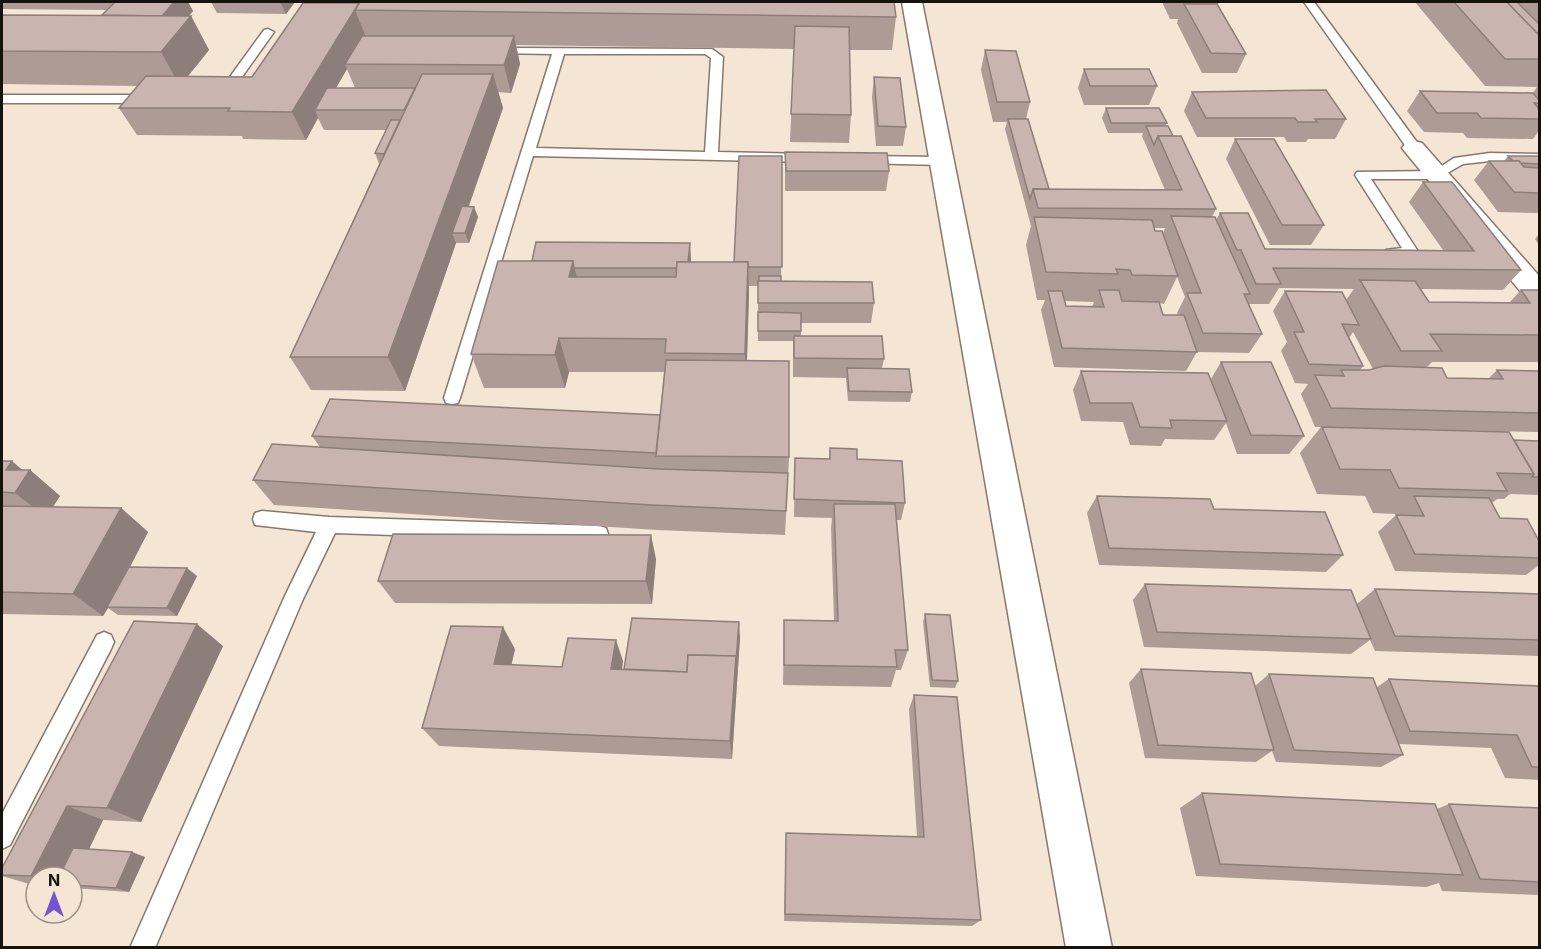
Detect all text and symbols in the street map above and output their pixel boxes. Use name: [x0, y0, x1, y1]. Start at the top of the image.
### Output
north arrow: [24, 865, 84, 925]
text: N: [48, 870, 60, 890]

